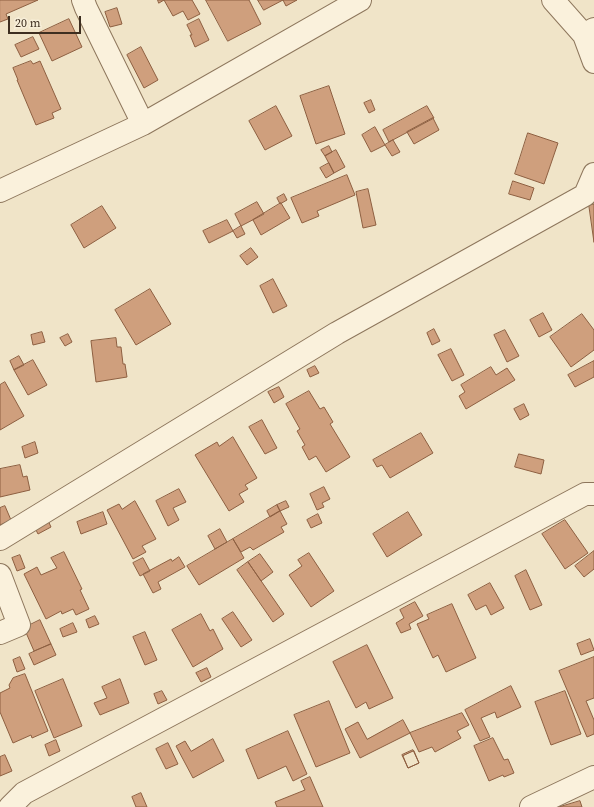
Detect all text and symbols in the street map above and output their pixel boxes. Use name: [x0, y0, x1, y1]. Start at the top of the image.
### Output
scale bar: [10, 8, 83, 34]
text: 20 m: [15, 15, 41, 31]

